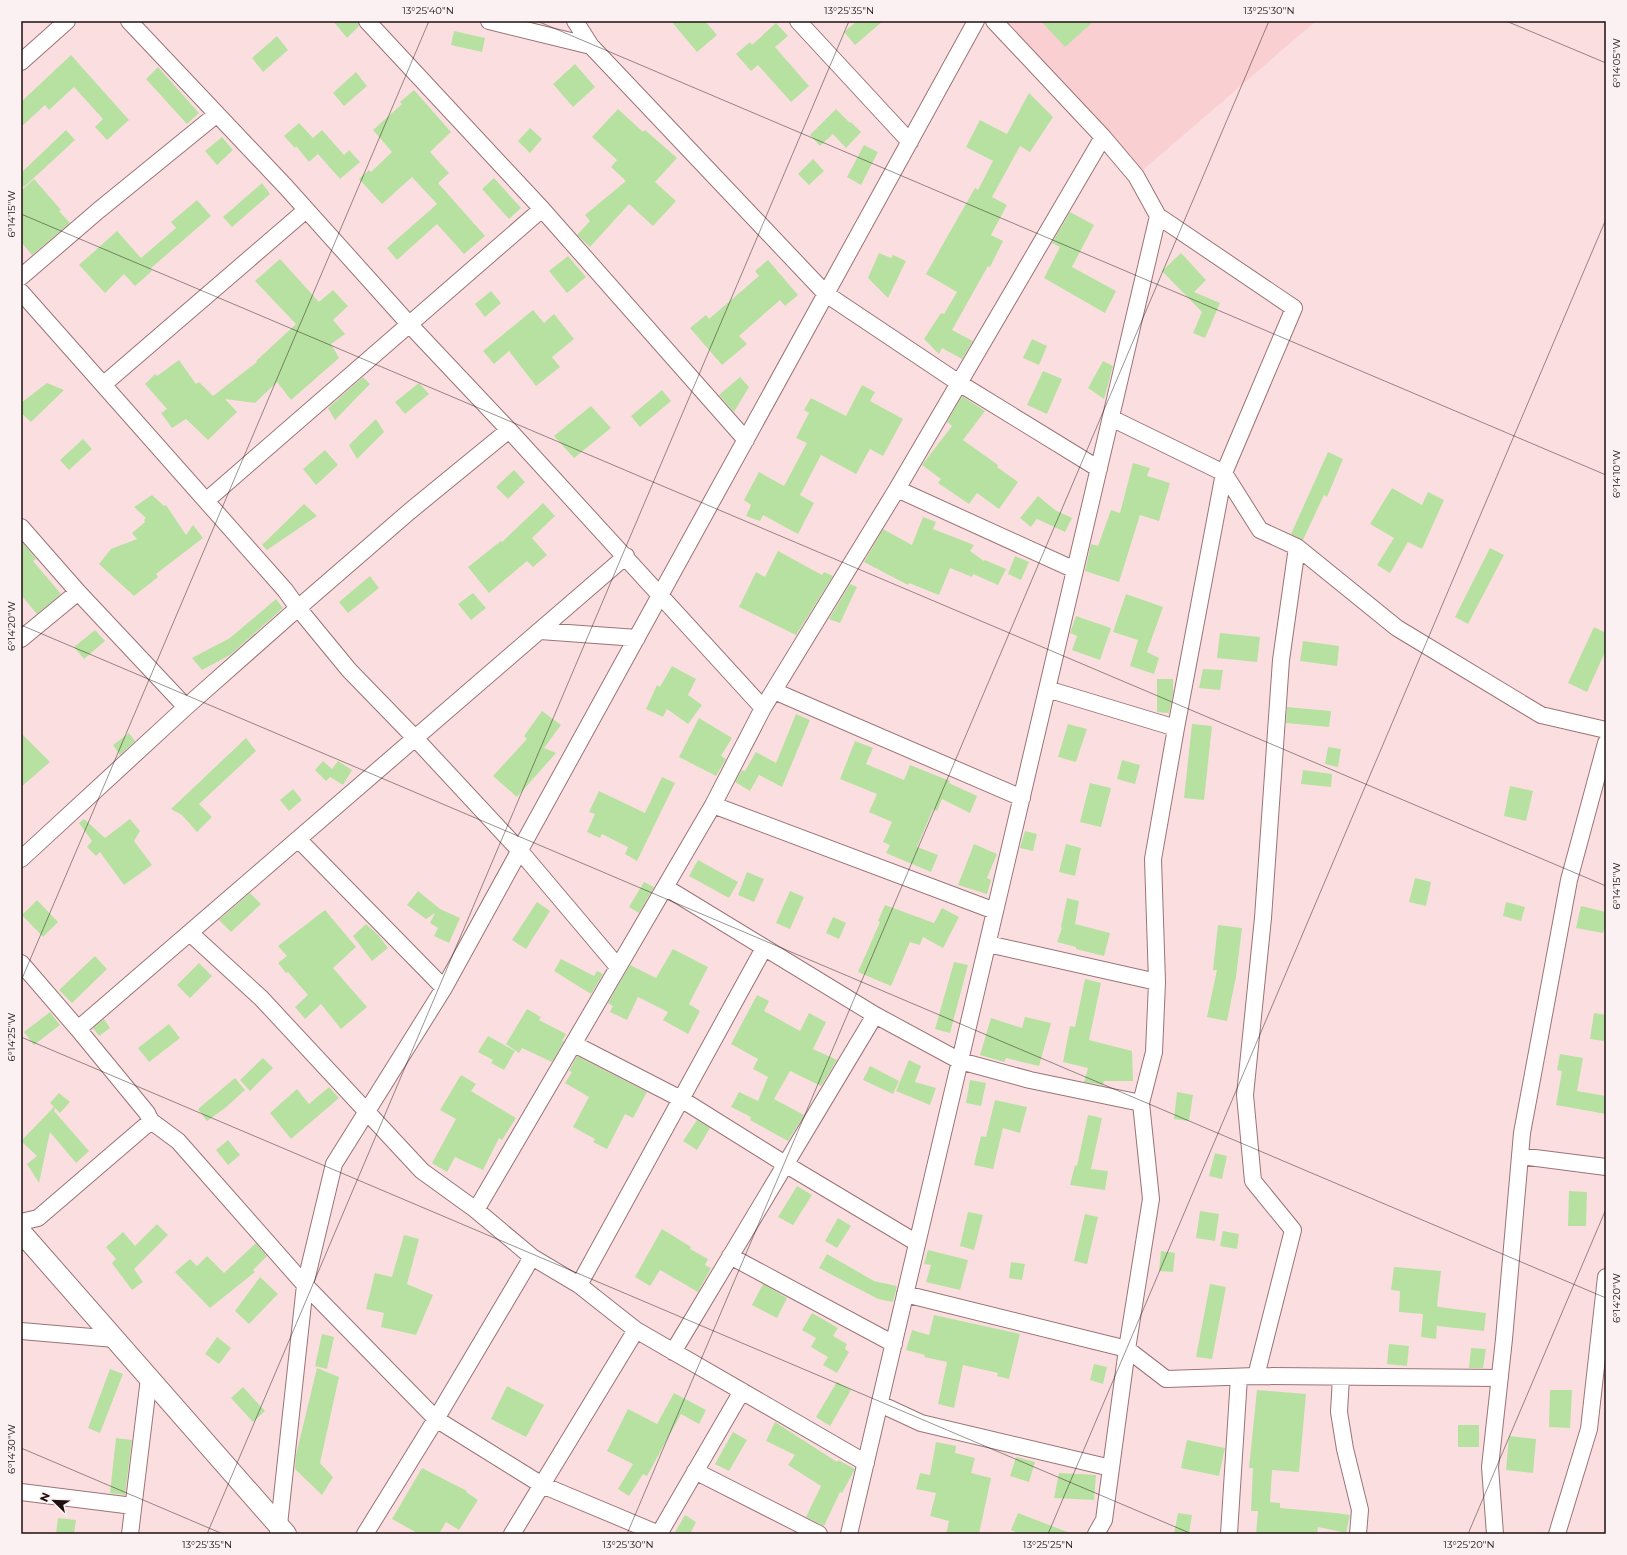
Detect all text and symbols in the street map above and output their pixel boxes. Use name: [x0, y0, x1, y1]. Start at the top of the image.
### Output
text: 13°25'40"N: [402, 4, 454, 17]
text: 13°25'35"N: [824, 4, 874, 17]
text: 13°25'30"N: [1243, 4, 1295, 17]
text: 6°14'05"W: [1610, 38, 1623, 88]
text: 6°14'15"W: [5, 190, 18, 238]
text: 6°14'10"W: [1610, 450, 1623, 498]
text: 6°14'20"W: [5, 601, 18, 651]
text: 6°14'15"W: [1610, 862, 1623, 910]
text: 6°14'25"W: [5, 1013, 18, 1061]
text: 6°14'20"W: [1610, 1273, 1623, 1323]
text: 6°14'30"W: [5, 1424, 18, 1474]
north arrow: [34, 1481, 74, 1521]
text: N: [37, 1490, 53, 1504]
text: 13°25'35"N: [182, 1538, 232, 1551]
text: 13°25'30"N: [602, 1538, 654, 1551]
text: 13°25'25"N: [1023, 1538, 1073, 1551]
text: 13°25'20"N: [1443, 1538, 1495, 1551]

